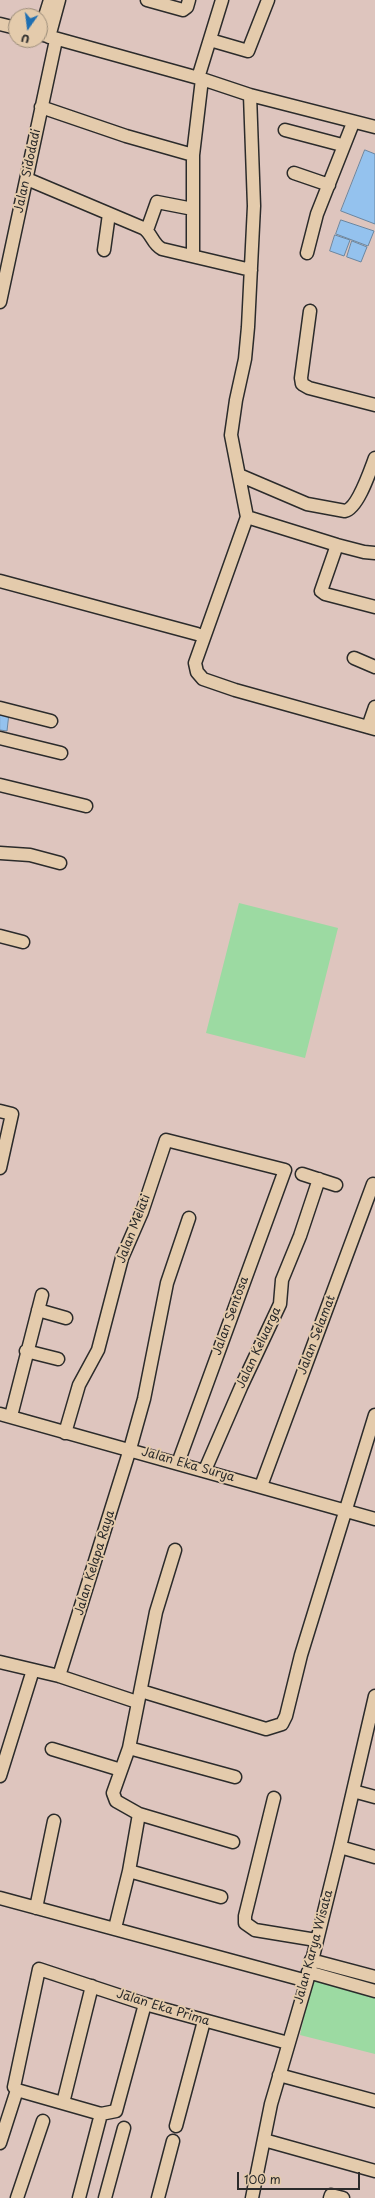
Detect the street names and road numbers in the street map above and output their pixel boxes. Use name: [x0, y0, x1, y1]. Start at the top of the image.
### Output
street label: Jalan Sidodadi: [12, 128, 44, 214]
street label: Jalan Melati: [114, 1193, 154, 1265]
street label: Jalan Sentosa: [210, 1275, 252, 1357]
street label: Jalan Selamat: [295, 1293, 339, 1377]
street label: Jalan Keluarga: [234, 1305, 284, 1391]
street label: Jalan Eka Surya: [140, 1445, 236, 1485]
street label: Jalan Kelapa Raya: [72, 1509, 118, 1617]
street label: Jalan Karya Wisata: [292, 1888, 336, 2006]
street label: Jalan Eka Prima: [115, 1987, 211, 2029]

